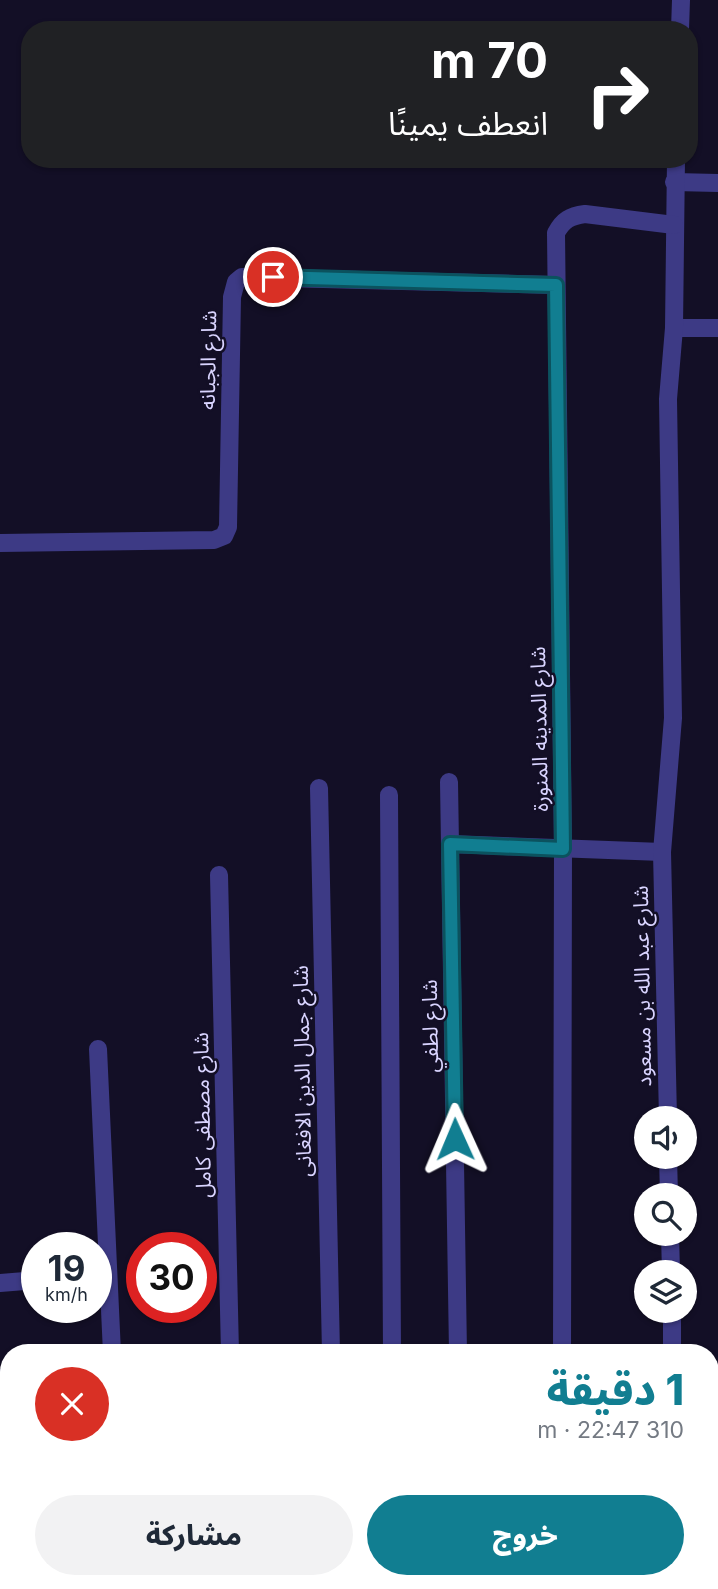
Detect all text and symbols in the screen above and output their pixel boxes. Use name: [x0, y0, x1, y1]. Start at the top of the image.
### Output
text: 70 m: [431, 31, 548, 90]
icon: right: [572, 49, 663, 140]
text: انعطف يمينًا: [388, 104, 548, 143]
pin: [243, 247, 303, 307]
icon: arrive: [254, 258, 292, 296]
street label: شارع الجبانه: [195, 310, 224, 410]
street label: شارع المدينه المنورة: [525, 646, 556, 812]
street label: شارع عبد الله بن مسعود: [628, 885, 659, 1087]
street label: شارع جمال الدين الافغانى: [288, 965, 319, 1177]
street label: شارع لطفي: [417, 979, 447, 1073]
street label: شارع مصطفى كامل: [188, 1032, 219, 1198]
position arrow: [418, 1102, 492, 1176]
map controls: [634, 1106, 697, 1323]
button: sound: [634, 1106, 697, 1169]
button: search: [634, 1183, 697, 1246]
speed limit sign: 30: [126, 1232, 217, 1323]
text: 19: [48, 1247, 85, 1289]
button: layers: [634, 1260, 697, 1323]
text: km/h: [45, 1284, 88, 1305]
text: 1 دقيقة: [547, 1364, 684, 1415]
button: close: [35, 1367, 109, 1441]
text: 310 m · 22:47: [537, 1416, 684, 1444]
button: مشاركة: [35, 1495, 353, 1575]
button: خروج: [367, 1495, 684, 1575]

